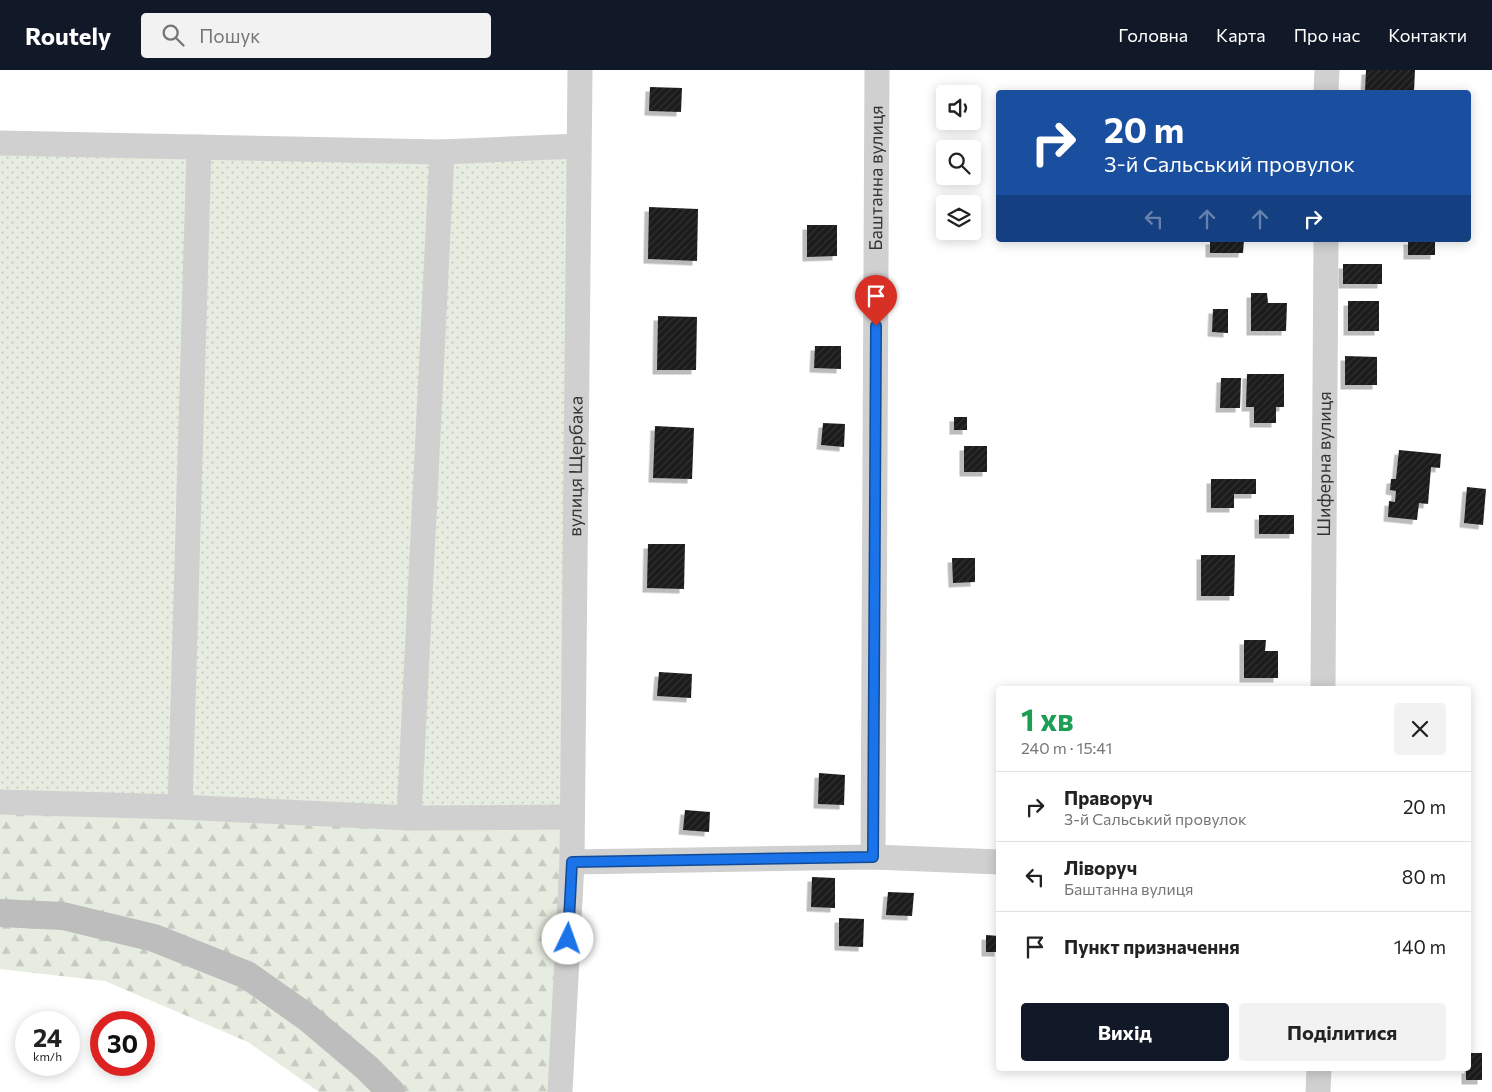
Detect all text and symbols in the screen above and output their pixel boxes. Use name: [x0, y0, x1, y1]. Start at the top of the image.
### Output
search box: [141, 13, 491, 58]
text: Routely: [25, 21, 111, 50]
icon: search: [159, 21, 187, 49]
text: Пошук: [199, 24, 261, 47]
text: Головна: [1118, 24, 1188, 46]
text: Карта: [1216, 24, 1266, 46]
text: Про нас: [1294, 24, 1360, 46]
text: Контакти: [1388, 24, 1467, 46]
map controls: [936, 85, 981, 240]
button: sound: [936, 85, 981, 130]
street label: Баштанна вулиця: [864, 105, 887, 251]
text: 20 m: [1104, 107, 1184, 150]
icon: right: [1021, 110, 1086, 175]
button: search: [936, 140, 981, 185]
text: 3-й Сальський провулок: [1104, 150, 1355, 177]
button: layers: [936, 195, 981, 240]
icon: left: [1140, 205, 1168, 233]
icon: ahead: [1193, 205, 1221, 233]
icon: ahead: [1246, 205, 1274, 233]
icon: right: [1299, 205, 1327, 233]
pin: [855, 275, 897, 326]
icon: arrive: [862, 282, 890, 310]
street label: Шиферна вулиця: [1312, 391, 1335, 537]
street label: вулиця Щербака: [563, 396, 587, 537]
text: 1 хв: [1021, 700, 1074, 737]
button: close: [1394, 703, 1446, 755]
text: 240 m · 15:41: [1021, 738, 1112, 757]
text: Праворуч: [1064, 786, 1153, 809]
icon: right: [1021, 793, 1049, 821]
text: 20 m: [1403, 795, 1446, 818]
text: 3-й Сальський провулок: [1064, 809, 1247, 828]
text: Ліворуч: [1064, 856, 1137, 879]
icon: left: [1021, 863, 1049, 891]
text: 80 m: [1402, 865, 1446, 888]
text: Баштанна вулиця: [1064, 879, 1193, 898]
position arrow: [541, 912, 593, 964]
icon: arrive: [1021, 933, 1049, 961]
text: Пункт призначення: [1064, 935, 1240, 958]
text: 140 m: [1394, 935, 1446, 958]
button: Вихід: [1021, 1003, 1229, 1061]
button: Поділитися: [1239, 1003, 1446, 1061]
speed limit sign: 30: [90, 1011, 155, 1076]
text: 24: [33, 1022, 62, 1052]
text: km/h: [33, 1049, 62, 1063]

